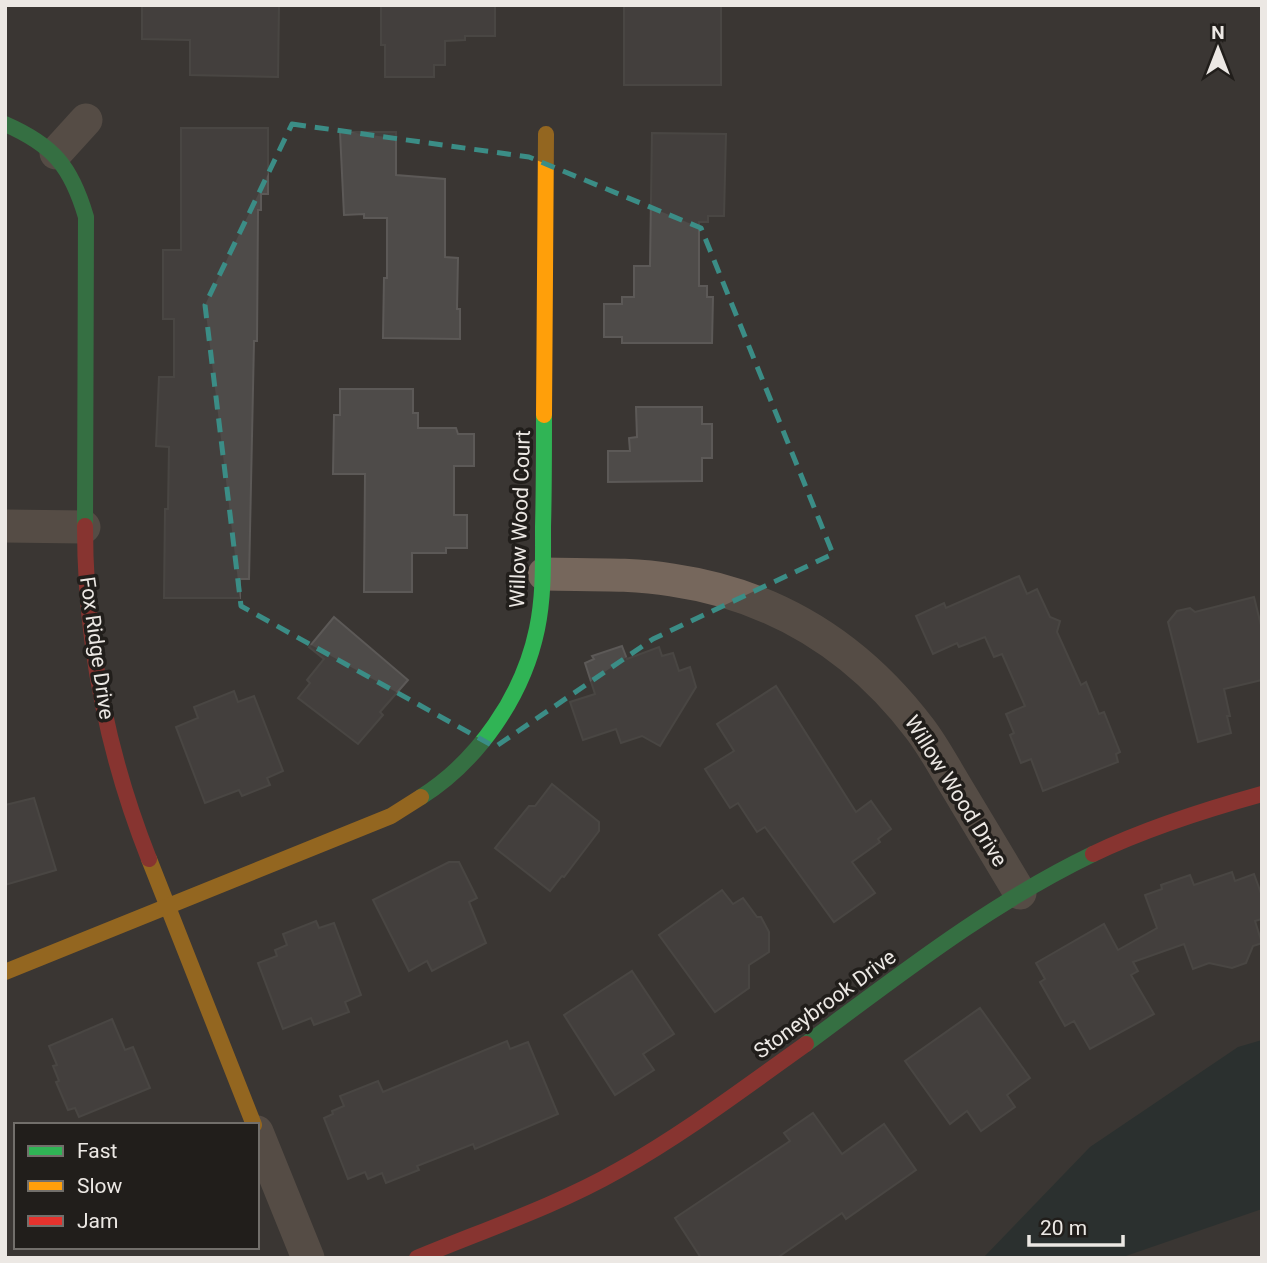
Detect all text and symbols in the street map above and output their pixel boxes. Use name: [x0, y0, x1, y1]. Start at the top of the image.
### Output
north arrow: [1183, 14, 1253, 84]
text: N: [1211, 21, 1225, 44]
street label: Willow Wood Court: [505, 430, 535, 608]
street label: Fox Ridge Drive: [75, 575, 119, 721]
street label: Willow Wood Drive: [900, 711, 1012, 871]
street label: Stoneybrook Drive: [749, 945, 901, 1063]
legend: [14, 1123, 259, 1249]
text: Fast: [77, 1139, 118, 1163]
text: Slow: [77, 1174, 123, 1198]
scale bar: [1029, 1204, 1124, 1248]
text: Jam: [77, 1209, 118, 1233]
text: 20 m: [1040, 1216, 1087, 1240]

